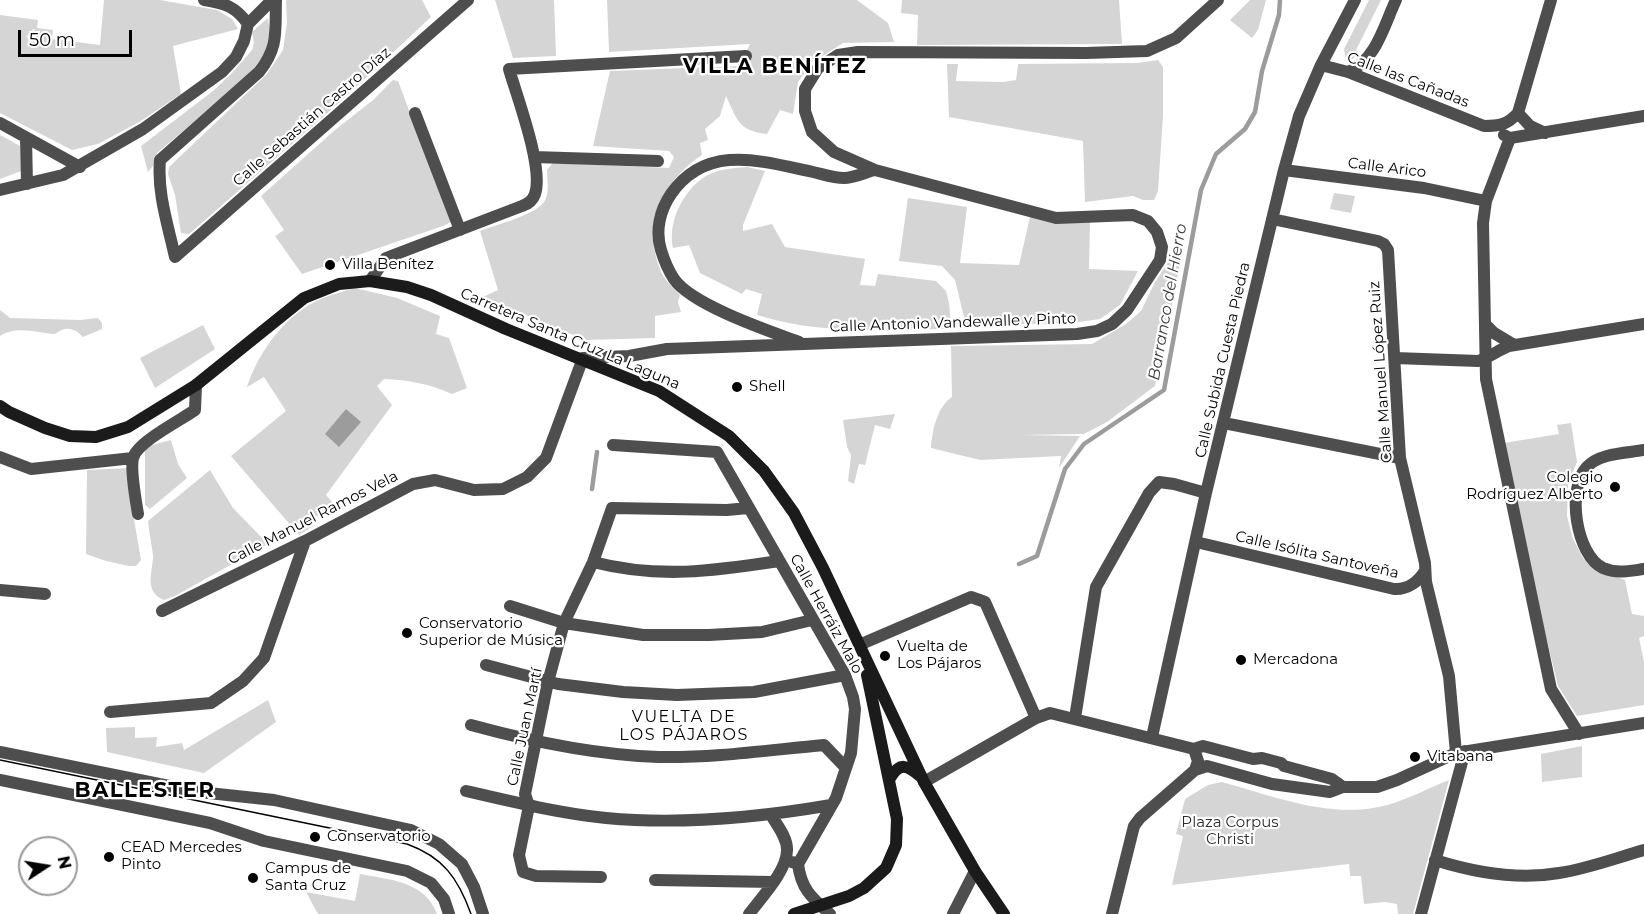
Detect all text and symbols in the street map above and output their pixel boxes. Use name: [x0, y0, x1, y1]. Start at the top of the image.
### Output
scale bar: [21, 18, 135, 56]
text: 50 m: [29, 29, 75, 51]
street label: Calle Sebastián Castro Díaz: [230, 44, 394, 190]
street label: Calle las Cañadas: [1344, 48, 1472, 112]
district label: VILLA BENÍTEZ: [683, 54, 867, 80]
street label: Calle Arico: [1347, 154, 1427, 182]
water label: Barranco del Hierro: [1145, 222, 1191, 382]
place label: Villa Benítez: [342, 256, 434, 274]
marker: Villa Benítez: [323, 258, 337, 272]
street label: Calle Subida Cuesta Piedra: [1192, 260, 1254, 460]
street label: Calle Manuel López Ruiz: [1366, 280, 1396, 464]
street label: Carretera Santa Cruz La Laguna: [457, 284, 683, 394]
street label: Calle Antonio Vandewalle y Pinto: [829, 310, 1077, 336]
place label: Shell: [749, 378, 785, 396]
marker: Shell: [730, 380, 744, 394]
street label: Calle Manuel Ramos Vela: [225, 467, 401, 569]
place label: Colegio Rodríguez Alberto: [1466, 469, 1603, 504]
marker: Colegio Rodríguez Alberto: [1608, 480, 1622, 494]
street label: Calle Isólita Santoveña: [1233, 527, 1401, 583]
street label: Calle Herráiz Malo: [786, 551, 866, 677]
place label: Conservatorio Superior de Música: [419, 615, 563, 650]
marker: Conservatorio Superior de Música: [400, 626, 414, 640]
place label: Vuelta de Los Pájaros: [897, 638, 981, 673]
marker: Vuelta de Los Pájaros: [878, 649, 892, 663]
place label: Mercadona: [1253, 651, 1338, 669]
marker: Mercadona: [1234, 653, 1248, 667]
street label: Calle Juan Martí: [504, 666, 546, 788]
district label: VUELTA DE LOS PÁJAROS: [619, 707, 749, 745]
place label: Vitabana: [1427, 748, 1494, 766]
marker: Vitabana: [1408, 750, 1422, 764]
district label: BALLESTER: [75, 778, 215, 804]
park label: Plaza Corpus Christi: [1181, 814, 1279, 849]
place label: Conservatorio: [327, 828, 431, 846]
marker: Conservatorio: [308, 830, 322, 844]
north arrow: [18, 836, 78, 896]
place label: CEAD Mercedes Pinto: [121, 839, 242, 874]
marker: CEAD Mercedes Pinto: [102, 850, 116, 864]
text: N: [54, 854, 75, 871]
place label: Campus de Santa Cruz: [265, 860, 351, 895]
marker: Campus de Santa Cruz: [246, 871, 260, 885]

